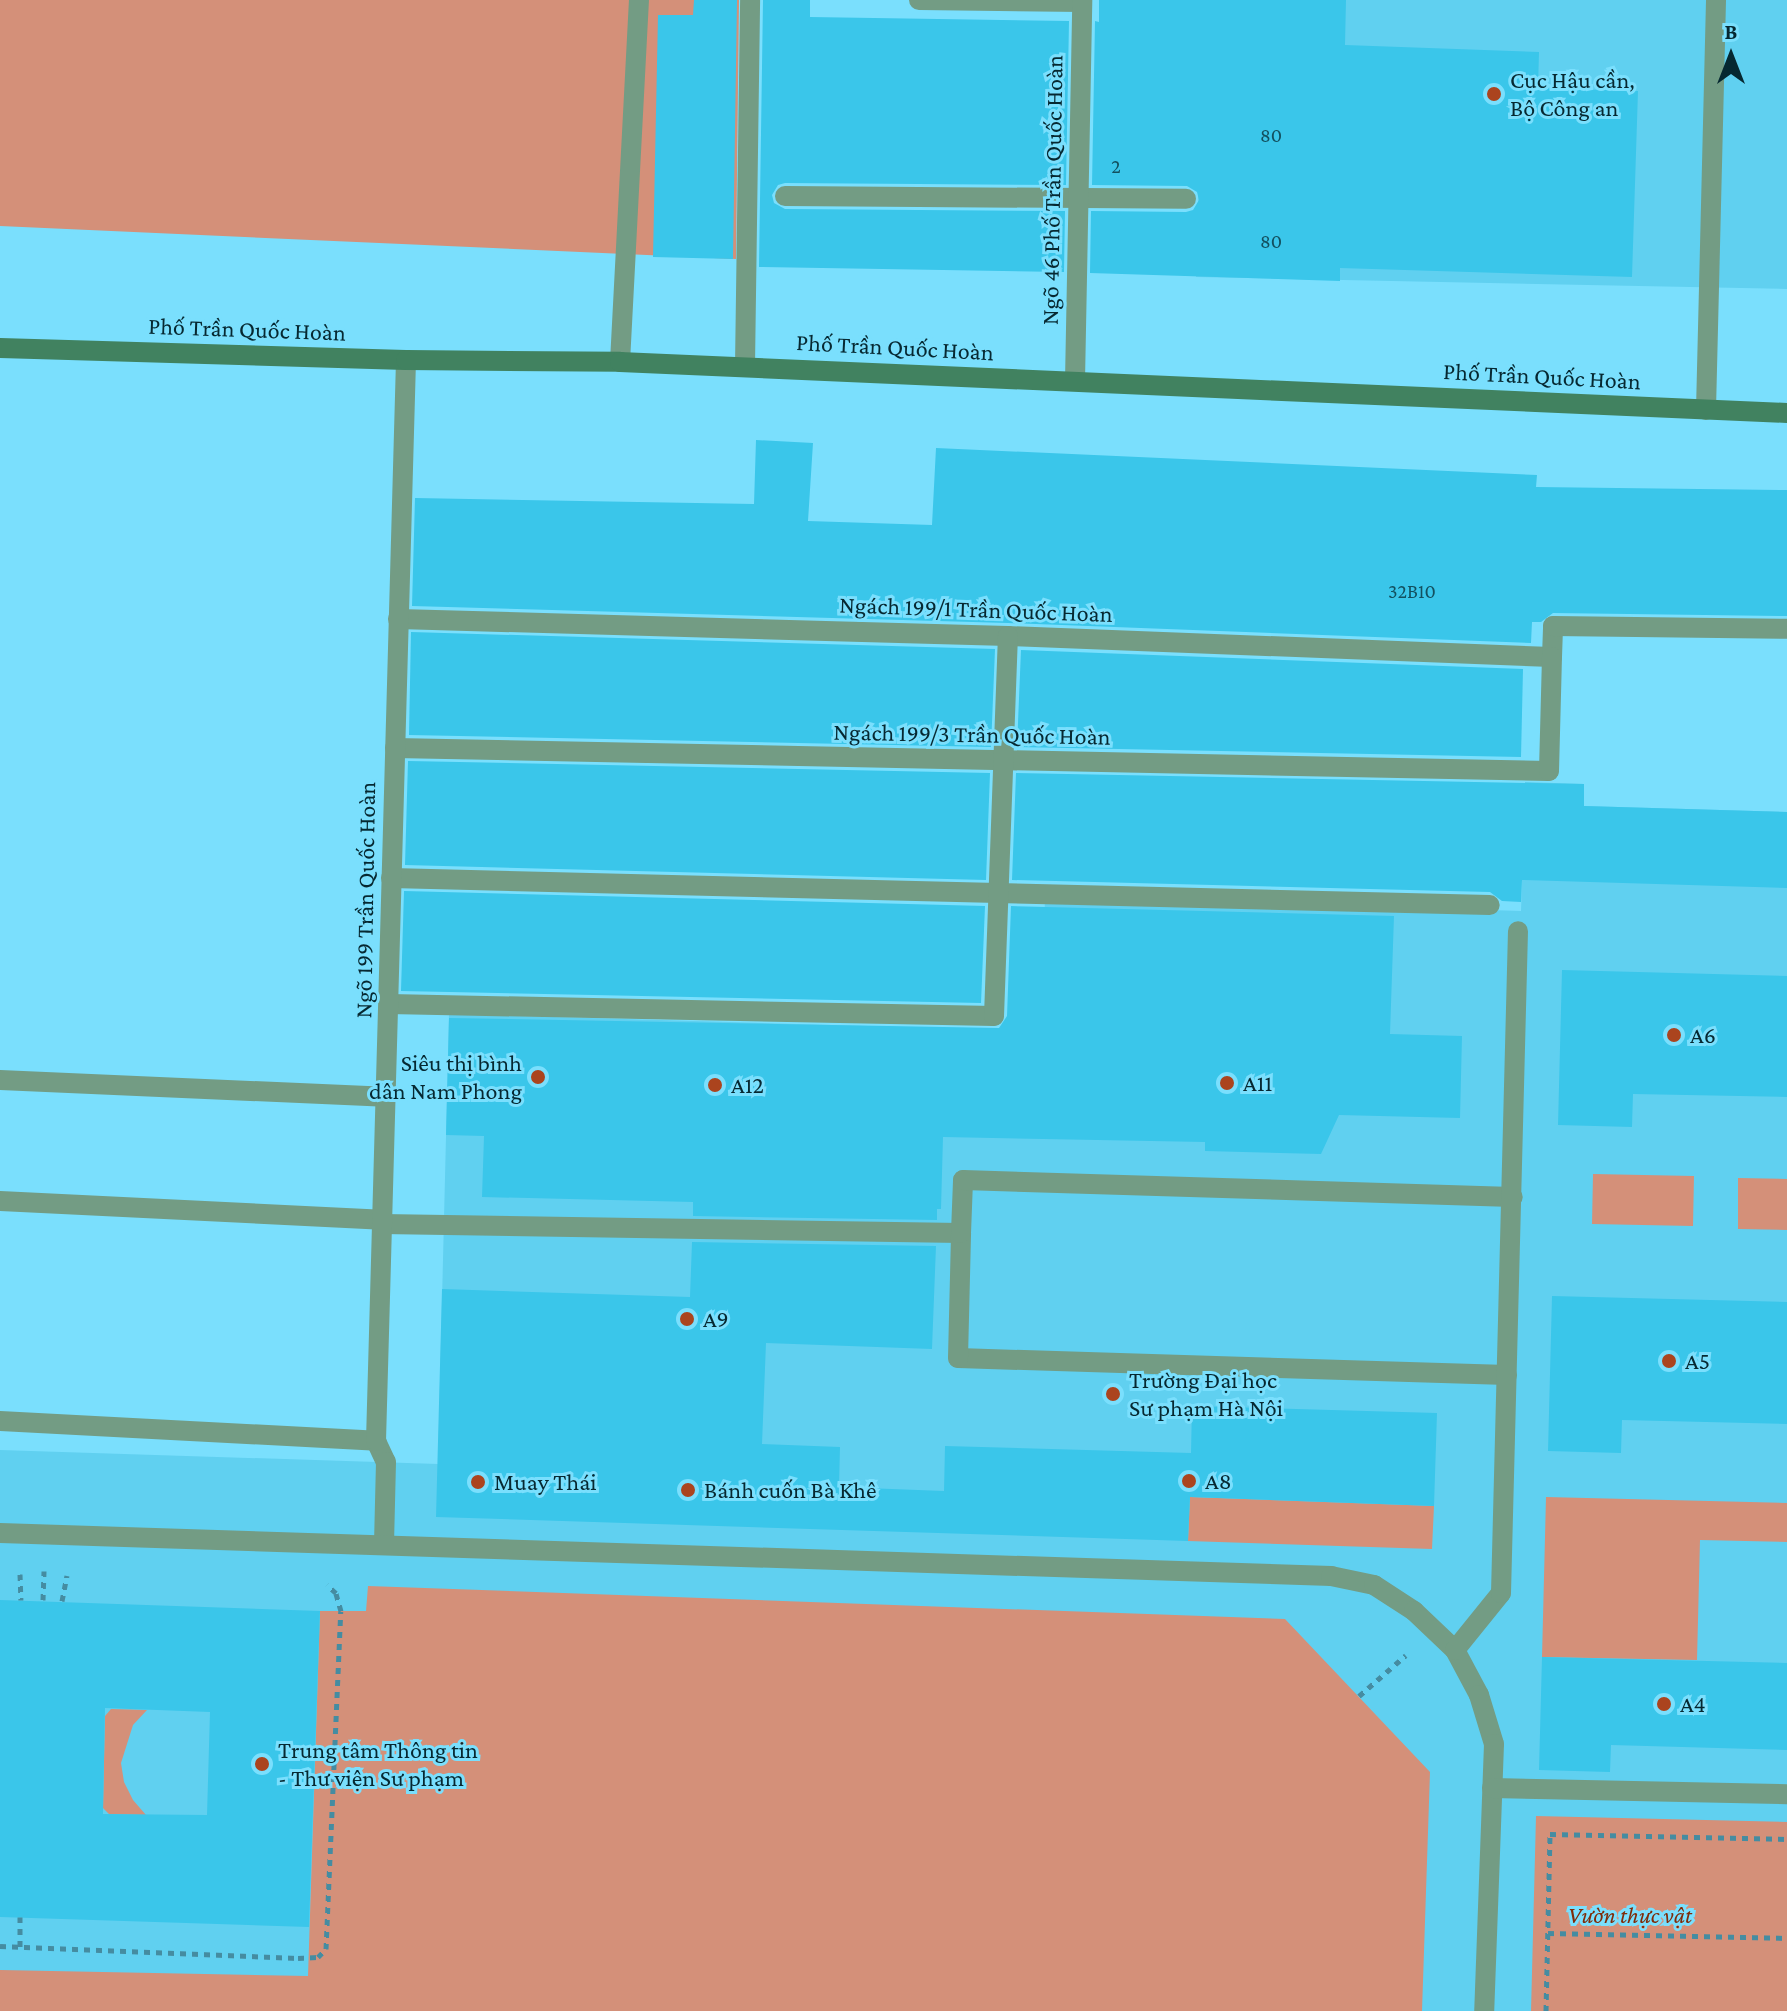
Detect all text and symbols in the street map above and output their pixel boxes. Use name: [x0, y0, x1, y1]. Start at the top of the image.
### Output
north arrow: [1691, 16, 1771, 96]
text: B: [1725, 19, 1737, 44]
street label: Ngõ 46 Phố Trần Quốc Hoàn: [1035, 55, 1069, 325]
place label: Cục Hậu cần, Bộ Công an: [1510, 66, 1635, 122]
marker: Cục Hậu cần, Bộ Công an: [1485, 85, 1503, 103]
house number: 80: [1260, 123, 1282, 147]
house number: 2: [1111, 154, 1121, 178]
house number: 80: [1260, 229, 1282, 253]
street label: Phố Trần Quốc Hoàn: [148, 311, 346, 347]
street label: Phố Trần Quốc Hoàn: [795, 327, 995, 367]
street label: Phố Trần Quốc Hoàn: [1442, 356, 1642, 396]
house number: 32B10: [1388, 579, 1436, 603]
street label: Ngách 199/1 Trần Quốc Hoàn: [839, 590, 1113, 628]
street label: Ngách 199/3 Trần Quốc Hoàn: [833, 717, 1111, 751]
street label: Ngõ 199 Trần Quốc Hoàn: [349, 781, 381, 1019]
place label: A6: [1690, 1021, 1716, 1049]
marker: A6: [1665, 1026, 1683, 1044]
place label: Siêu thị bình dân Nam Phong: [369, 1049, 522, 1105]
marker: Siêu thị bình dân Nam Phong: [529, 1068, 547, 1086]
place label: A11: [1243, 1069, 1273, 1097]
place label: A12: [731, 1071, 764, 1099]
marker: A11: [1218, 1074, 1236, 1092]
marker: A12: [706, 1076, 724, 1094]
place label: A9: [703, 1305, 729, 1333]
marker: A9: [678, 1310, 696, 1328]
place label: A5: [1685, 1347, 1710, 1375]
marker: A5: [1660, 1352, 1678, 1370]
place label: Trường Đại học Sư phạm Hà Nội: [1129, 1366, 1283, 1422]
marker: Trường Đại học Sư phạm Hà Nội: [1104, 1385, 1122, 1403]
place label: A8: [1205, 1467, 1232, 1495]
place label: Muay Thái: [494, 1468, 597, 1496]
marker: A8: [1180, 1472, 1198, 1490]
marker: Muay Thái: [469, 1473, 487, 1491]
place label: Bánh cuốn Bà Khê: [704, 1476, 876, 1504]
marker: Bánh cuốn Bà Khê: [679, 1481, 697, 1499]
place label: A4: [1680, 1690, 1706, 1718]
marker: A4: [1655, 1695, 1673, 1713]
place label: Trung tâm Thông tin - Thư viện Sư phạm: [278, 1736, 478, 1792]
marker: Trung tâm Thông tin - Thư viện Sư phạm: [253, 1755, 271, 1773]
park label: Vườn thực vật: [1568, 1901, 1692, 1929]

